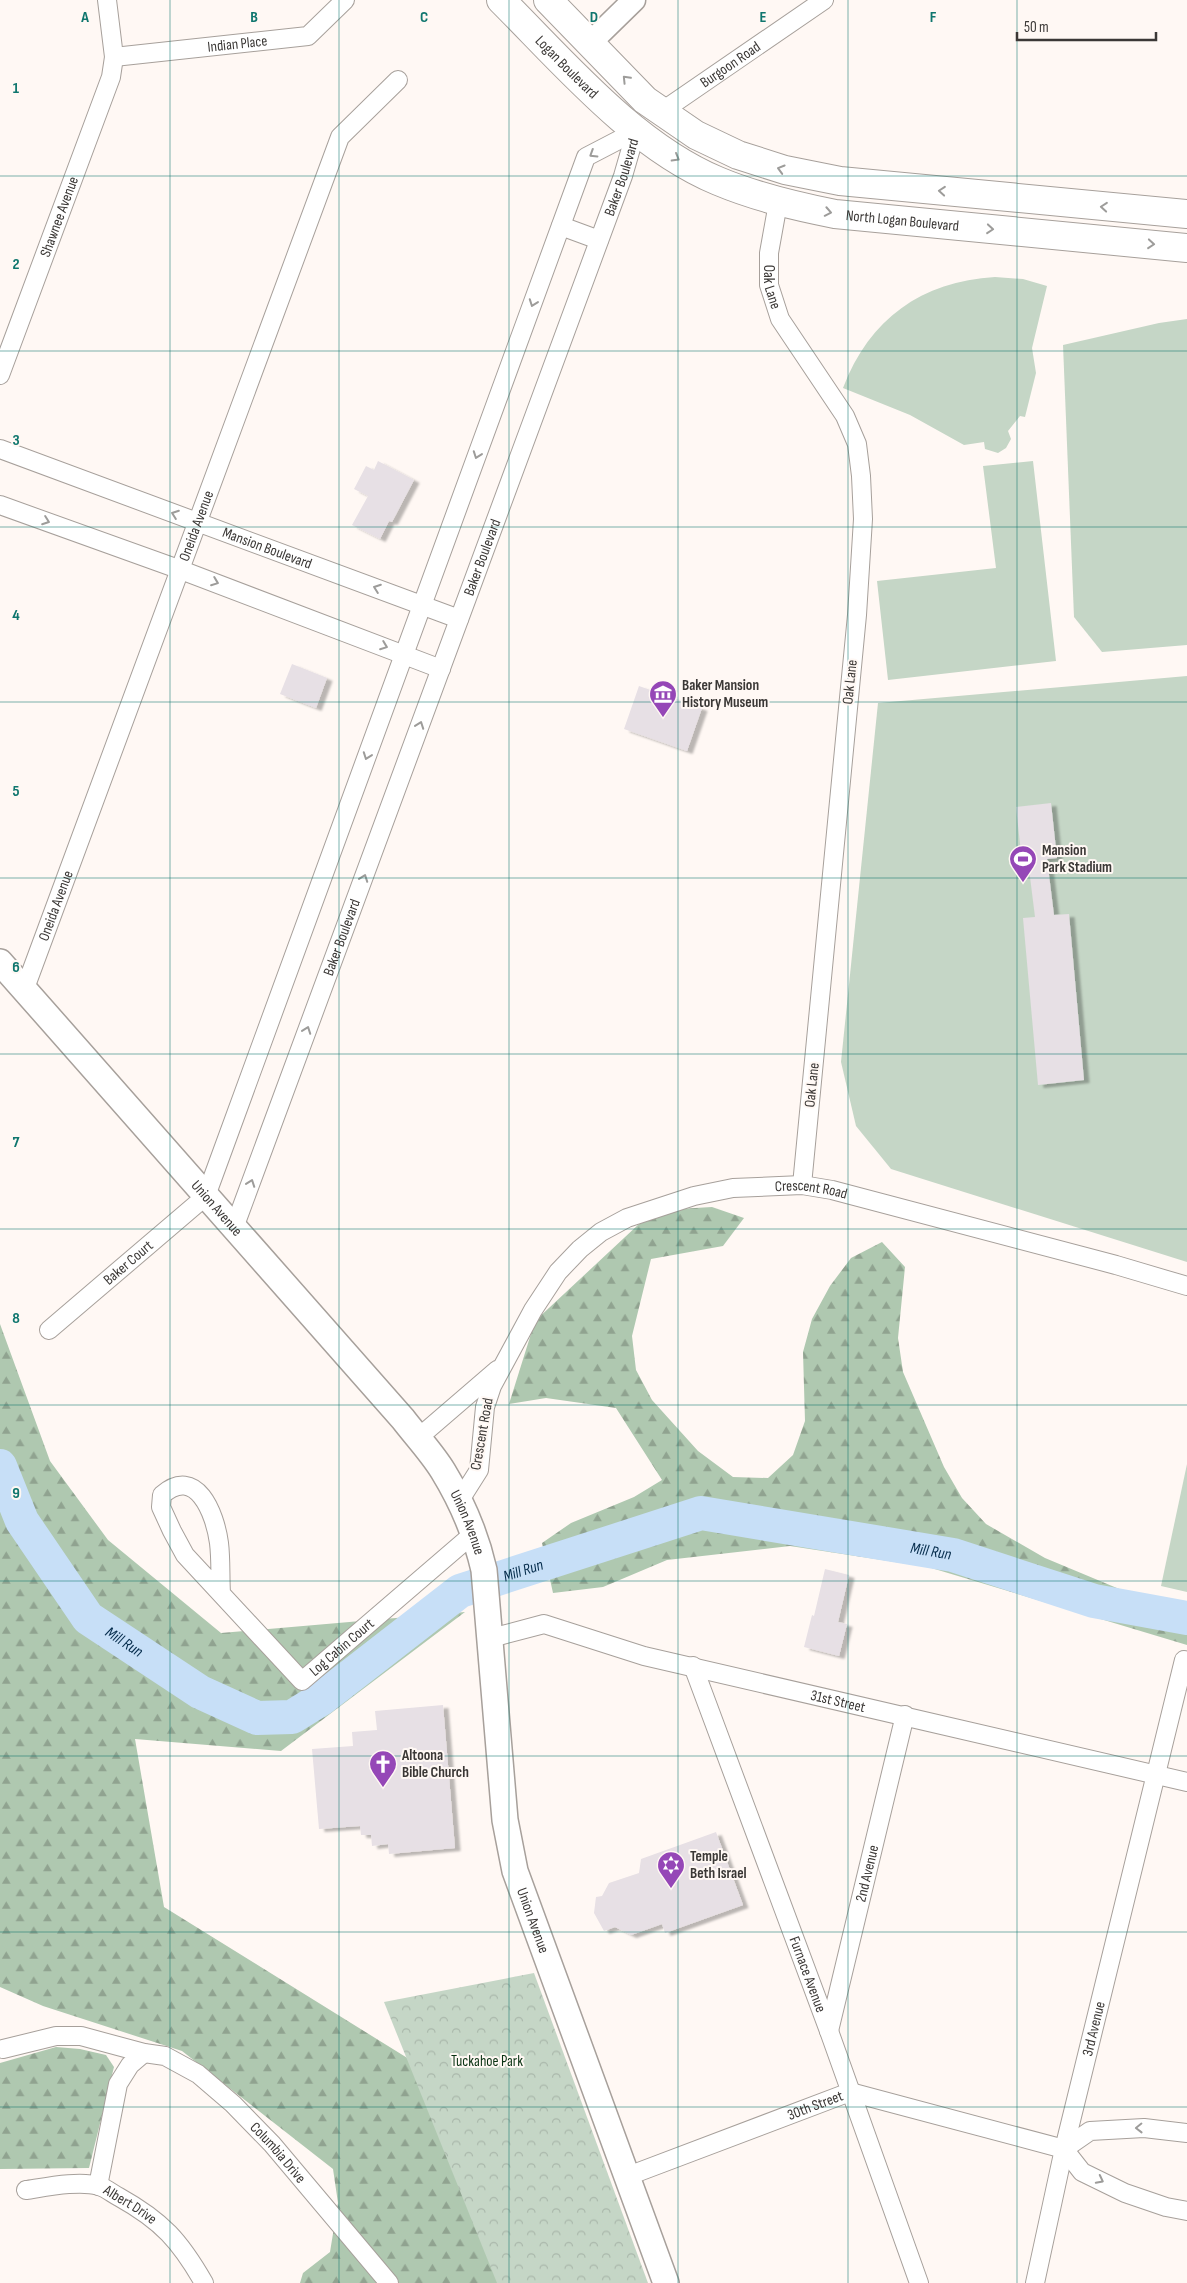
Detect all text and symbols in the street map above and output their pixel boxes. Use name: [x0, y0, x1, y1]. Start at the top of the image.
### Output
text: A: [80, 8, 89, 27]
text: B: [250, 8, 258, 27]
text: C: [420, 8, 428, 27]
text: D: [590, 8, 598, 27]
text: E: [760, 8, 767, 27]
text: F: [930, 8, 937, 27]
scale bar: [1017, 10, 1156, 42]
text: 50 m: [1024, 18, 1049, 37]
street label: Indian Place: [206, 31, 268, 56]
street label: Logan Boulevard: [531, 31, 602, 103]
street label: Burgoon Road: [696, 37, 764, 92]
one-way arrow: [623, 76, 632, 85]
text: 1: [13, 79, 20, 98]
street label: Baker Boulevard: [600, 136, 643, 219]
one-way arrow: [589, 147, 598, 157]
one-way arrow: [671, 152, 680, 162]
one-way arrow: [778, 164, 786, 174]
street label: Shawnee Avenue: [35, 174, 83, 260]
one-way arrow: [938, 186, 946, 197]
one-way arrow: [1099, 201, 1107, 212]
street label: North Logan Boulevard: [845, 206, 960, 235]
one-way arrow: [824, 207, 832, 217]
one-way arrow: [986, 223, 994, 234]
one-way arrow: [1148, 238, 1156, 249]
text: 2: [12, 255, 20, 274]
street label: Oak Lane: [760, 265, 786, 311]
one-way arrow: [529, 298, 539, 306]
text: 3: [12, 431, 20, 450]
one-way arrow: [473, 451, 483, 459]
street label: Oneida Avenue: [174, 488, 218, 564]
one-way arrow: [171, 510, 180, 520]
one-way arrow: [41, 515, 50, 525]
street label: Baker Boulevard: [459, 516, 505, 598]
street label: Mansion Boulevard: [220, 523, 315, 573]
one-way arrow: [210, 576, 219, 587]
one-way arrow: [373, 584, 382, 594]
text: 4: [12, 606, 20, 625]
one-way arrow: [379, 640, 387, 650]
street label: Oak Lane: [838, 659, 862, 705]
place label: Baker Mansion History Museum: [682, 676, 768, 712]
museum icon: Baker Mansion History Museum: [648, 679, 678, 718]
one-way arrow: [414, 722, 424, 730]
one-way arrow: [363, 751, 373, 760]
text: 5: [12, 782, 20, 801]
place label: Mansion Park Stadium: [1042, 841, 1112, 877]
sports icon: Mansion Park Stadium: [1008, 844, 1038, 883]
street label: Oneida Avenue: [34, 868, 77, 944]
one-way arrow: [358, 874, 368, 883]
street label: Baker Boulevard: [319, 896, 364, 978]
text: 6: [12, 958, 20, 977]
one-way arrow: [301, 1026, 311, 1035]
street label: Oak Lane: [800, 1062, 824, 1108]
text: 7: [13, 1133, 20, 1152]
street label: Crescent Road: [774, 1175, 850, 1203]
street label: Union Avenue: [187, 1176, 247, 1240]
one-way arrow: [245, 1179, 255, 1187]
street label: Baker Court: [99, 1236, 157, 1289]
text: 8: [12, 1309, 20, 1328]
street label: Crescent Road: [466, 1396, 498, 1472]
text: 9: [12, 1484, 20, 1503]
street label: Union Avenue: [446, 1486, 489, 1557]
water label: Mill Run: [909, 1539, 953, 1564]
water label: Mill Run: [501, 1555, 546, 1586]
street label: Log Cabin Court: [305, 1614, 378, 1680]
water label: Mill Run: [102, 1623, 147, 1661]
street label: 31st Street: [809, 1685, 868, 1717]
place label: Altoona Bible Church: [401, 1746, 469, 1782]
church icon: Altoona Bible Church: [368, 1749, 398, 1788]
street label: 2nd Avenue: [851, 1843, 883, 1904]
place label: Temple Beth Israel: [690, 1847, 747, 1883]
synagogue icon: Temple Beth Israel: [656, 1850, 686, 1889]
street label: Union Avenue: [512, 1885, 554, 1956]
street label: Furnace Avenue: [785, 1934, 831, 2015]
street label: 3rd Avenue: [1078, 1999, 1109, 2058]
park label: Tuckahoe Park: [451, 2052, 523, 2071]
street label: 30th Street: [785, 2086, 846, 2124]
street label: Columbia Drive: [246, 2118, 310, 2187]
one-way arrow: [1134, 2123, 1142, 2133]
one-way arrow: [1094, 2174, 1103, 2184]
street label: Albert Drive: [99, 2180, 161, 2228]

